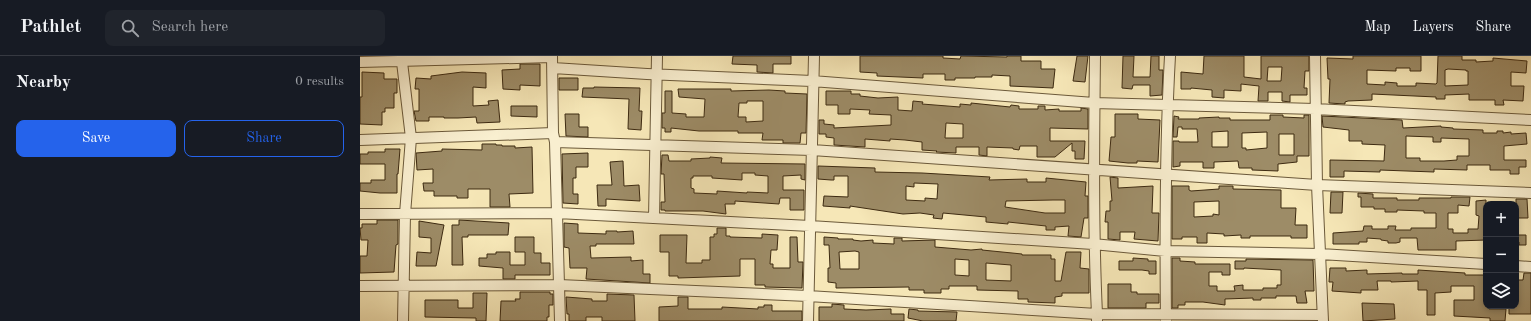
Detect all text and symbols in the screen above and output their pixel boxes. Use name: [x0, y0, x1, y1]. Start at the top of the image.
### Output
search box: [105, 10, 385, 46]
icon: search: [119, 17, 141, 39]
text: Pathlet: [20, 18, 81, 37]
text: Search here: [151, 20, 228, 35]
text: Map: [1365, 20, 1391, 34]
text: Layers: [1413, 20, 1454, 34]
text: Share: [1476, 20, 1511, 34]
text: Nearby: [16, 74, 71, 91]
text: 0 results: [295, 75, 344, 88]
button: Save: [16, 120, 176, 157]
button: Share: [184, 120, 344, 157]
map controls: [1483, 201, 1519, 309]
button: +: [1483, 201, 1519, 237]
button: −: [1483, 237, 1519, 273]
button: layers: [1483, 273, 1519, 309]

